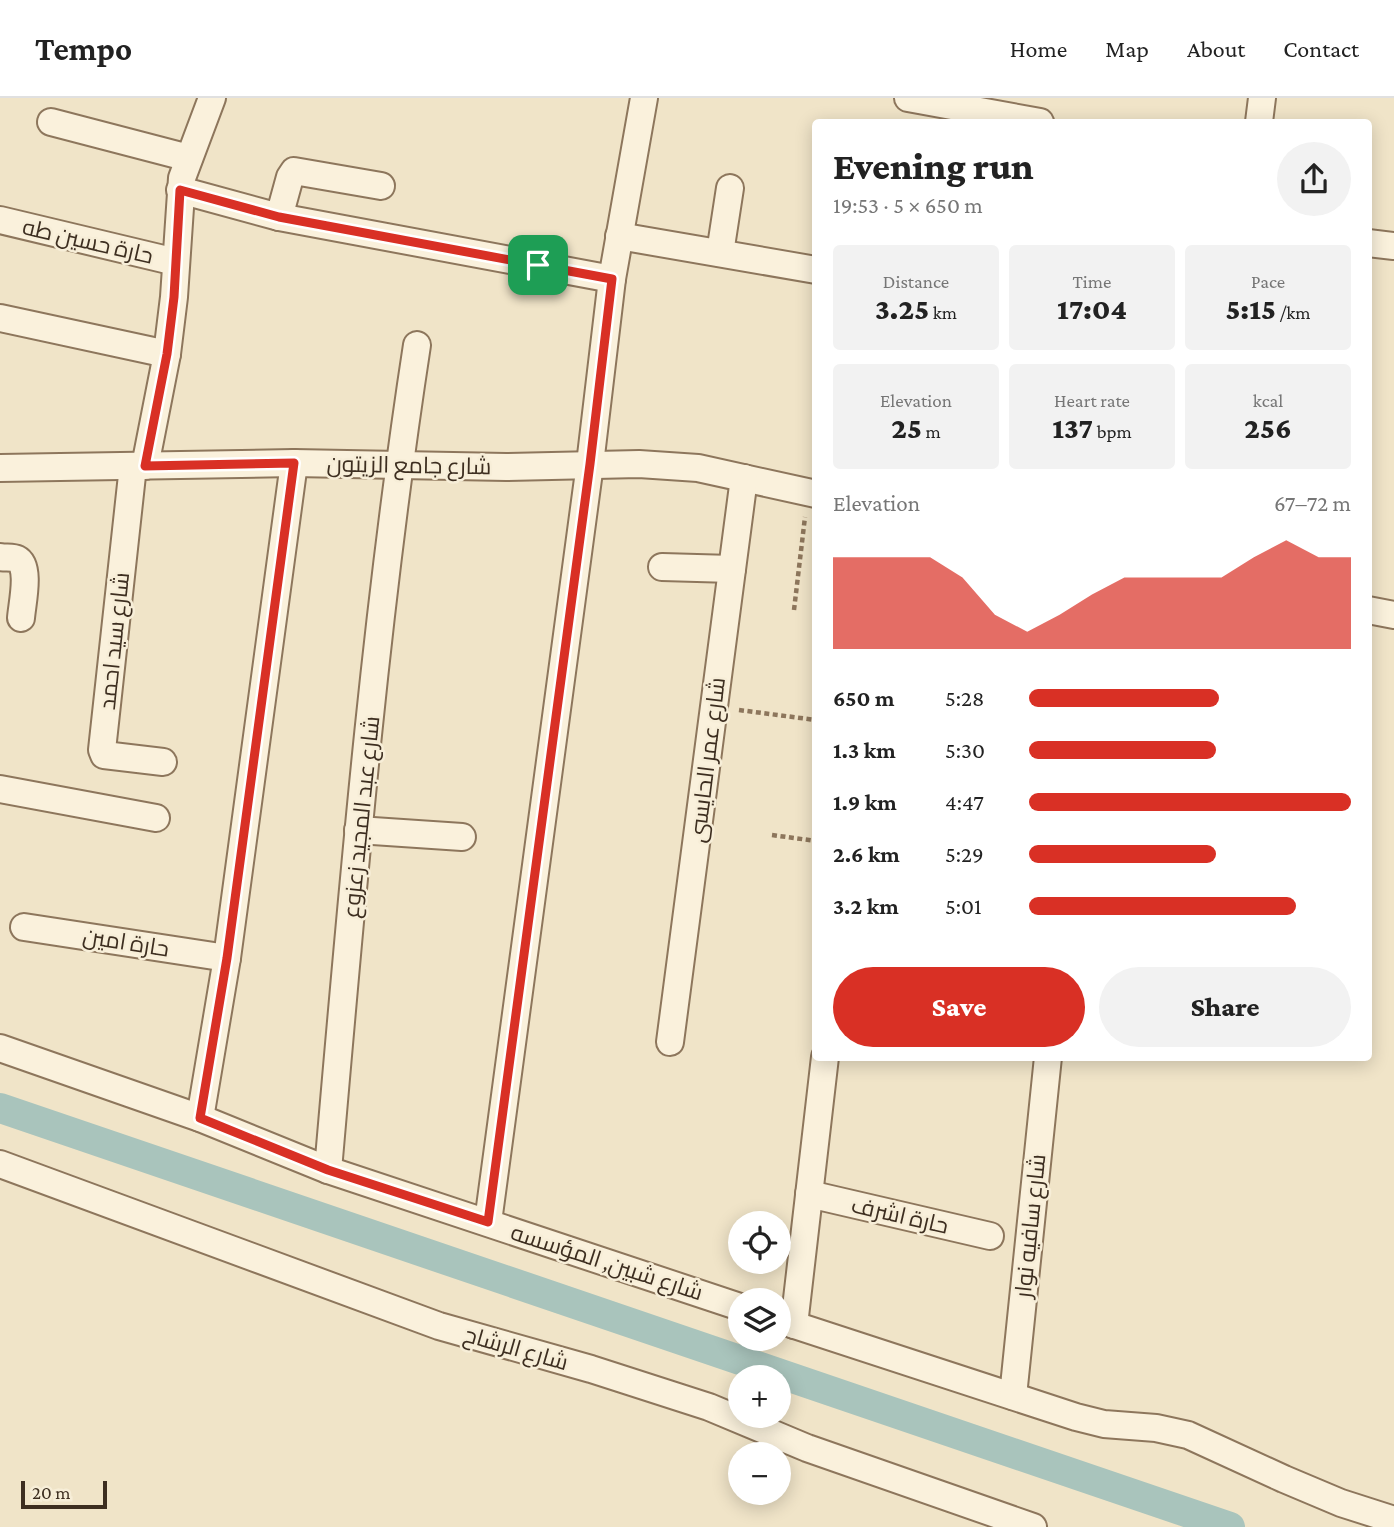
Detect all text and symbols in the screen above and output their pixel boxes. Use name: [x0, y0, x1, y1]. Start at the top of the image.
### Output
text: Tempo: [35, 30, 132, 67]
text: Home: [1010, 35, 1067, 62]
text: Map: [1105, 35, 1149, 62]
text: About: [1187, 35, 1245, 62]
text: Contact: [1283, 35, 1359, 62]
button: share: [1277, 142, 1351, 216]
text: Evening run: [833, 145, 1034, 187]
text: 19:53 · 5 × 650 m: [833, 192, 983, 218]
street label: حارة حسين طه: [20, 213, 156, 270]
pin: [508, 235, 568, 295]
icon: arrive: [519, 246, 557, 284]
text: Distance: [883, 271, 949, 292]
text: Time: [1073, 271, 1111, 292]
text: Pace: [1251, 271, 1285, 292]
text: 3.25: [875, 292, 929, 325]
text: 17:04: [1057, 292, 1127, 325]
text: 5:15: [1225, 292, 1276, 325]
text: km: [929, 302, 957, 323]
text: /km: [1276, 302, 1311, 323]
text: Elevation: [880, 390, 952, 411]
text: Heart rate: [1054, 390, 1130, 411]
text: kcal: [1253, 390, 1283, 411]
text: 25: [891, 411, 922, 444]
text: 137: [1052, 411, 1093, 444]
text: 256: [1244, 411, 1292, 444]
text: m: [922, 421, 941, 442]
text: bpm: [1093, 421, 1132, 442]
street label: شارع جامع الزيتون: [326, 451, 492, 482]
text: Elevation: [833, 490, 920, 516]
text: 67–72 m: [1274, 490, 1351, 516]
street label: شارع سيد احمد: [94, 571, 137, 711]
street label: شارع عمر الحايسى: [684, 676, 733, 845]
text: 650 m: [833, 685, 894, 711]
text: 5:28: [945, 685, 984, 711]
street label: شارع عبد المجيد زعزوع: [337, 715, 388, 920]
text: 1.3 km: [833, 737, 896, 763]
text: 5:30: [945, 737, 985, 763]
text: 1.9 km: [833, 789, 897, 815]
text: 4:47: [945, 789, 984, 815]
text: 2.6 km: [833, 841, 900, 867]
text: 5:29: [945, 841, 984, 867]
text: 3.2 km: [833, 893, 899, 919]
text: 5:01: [945, 893, 982, 919]
street label: حارة امين: [81, 922, 171, 963]
button: Save: [833, 967, 1085, 1047]
button: Share: [1099, 967, 1351, 1047]
street label: شارع سافيه نوار: [1009, 1153, 1053, 1302]
street label: حارة اشرف: [849, 1191, 951, 1239]
map controls: [728, 1211, 791, 1505]
button: locate: [728, 1211, 791, 1274]
street label: شارع شبين, المؤسسه: [507, 1219, 706, 1308]
button: layers: [728, 1288, 791, 1351]
street label: شارع الرشاح: [460, 1321, 571, 1378]
button: +: [728, 1365, 791, 1428]
button: −: [728, 1442, 791, 1505]
scale bar: [21, 1478, 107, 1510]
text: 20 m: [32, 1482, 71, 1503]

